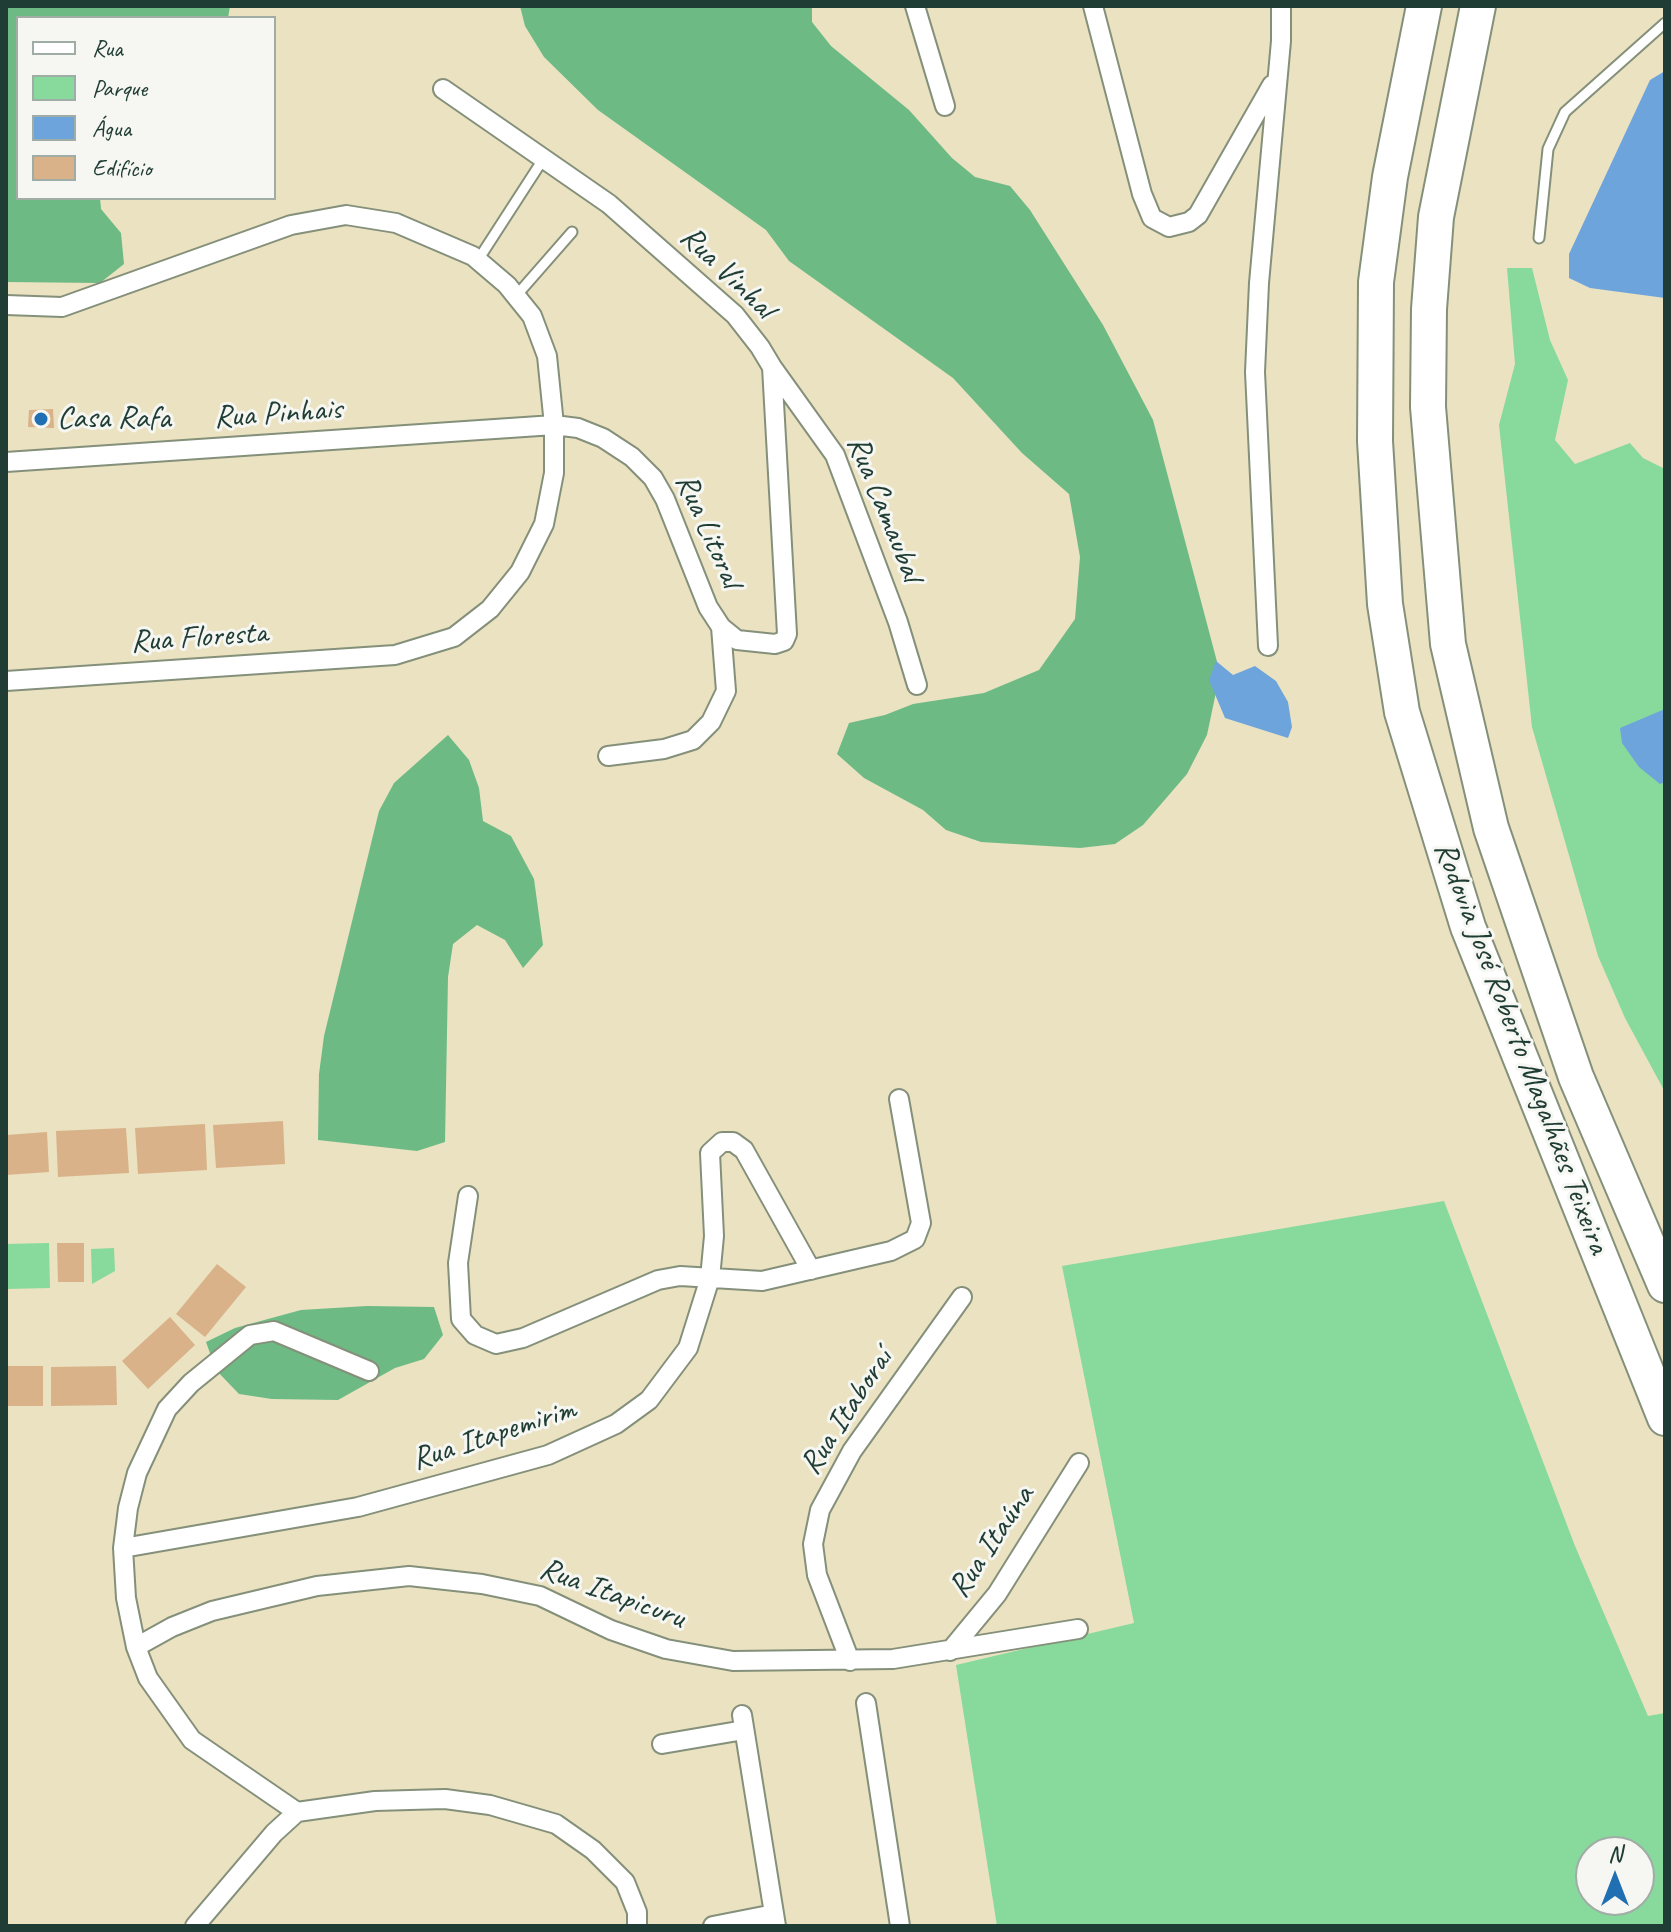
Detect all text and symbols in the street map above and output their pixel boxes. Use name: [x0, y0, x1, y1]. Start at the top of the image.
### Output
legend: [16, 16, 276, 200]
text: Rua: [92, 33, 123, 63]
text: Parque: [92, 73, 147, 103]
text: Água: [92, 113, 131, 143]
text: Edifício: [92, 153, 152, 183]
street label: Rua Vinhal: [671, 218, 783, 328]
street label: Rua Pinhais: [213, 390, 343, 438]
place label: Casa Rafa: [57, 400, 171, 438]
marker: Casa Rafa: [32, 410, 50, 428]
street label: Rua Camaubal: [837, 431, 931, 587]
street label: Rua Litoral: [666, 468, 750, 594]
street label: Rua Floresta: [129, 614, 269, 662]
street label: Rodovia José Roberto Magalhães Teixeira: [1425, 837, 1617, 1259]
street label: Rua Itaboraí: [792, 1342, 902, 1482]
street label: Rua Itapemirim: [407, 1390, 581, 1480]
street label: Rua Itaúna: [941, 1479, 1043, 1605]
street label: Rua Itapicuru: [534, 1550, 690, 1638]
north arrow: [1575, 1836, 1655, 1916]
text: N: [1608, 1840, 1622, 1868]

